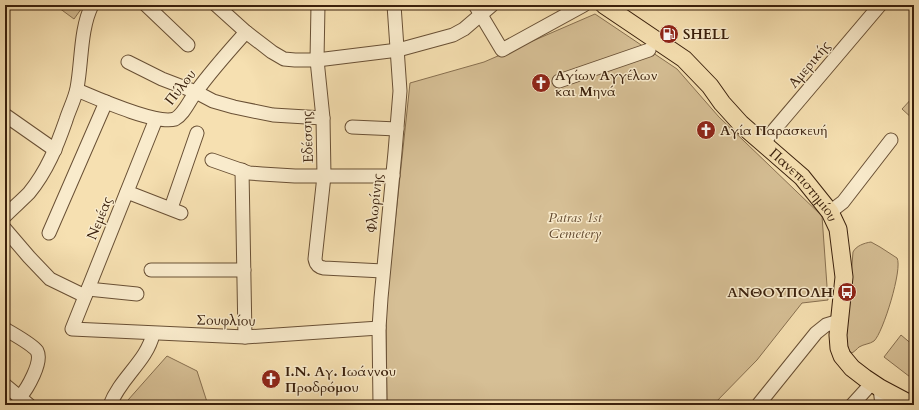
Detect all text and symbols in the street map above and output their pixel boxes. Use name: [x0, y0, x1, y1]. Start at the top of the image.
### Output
fuel station icon: SHELL: [658, 23, 680, 45]
place label: SHELL: [683, 25, 730, 44]
street label: Αμερικής: [784, 37, 835, 92]
street label: Πύλου: [160, 65, 200, 109]
place label: Αγίων Αγγέλων και Μηνά: [555, 66, 658, 101]
church icon: Αγίων Αγγέλων και Μηνά: [530, 72, 552, 94]
street label: Εδέσσης: [297, 111, 318, 163]
church icon: Αγία Παρασκευή: [695, 119, 717, 141]
place label: Αγία Παρασκευή: [720, 121, 828, 140]
street label: Πανεπιστημίου: [765, 144, 842, 225]
street label: Φλωρίνης: [362, 173, 387, 233]
street label: Νεμέας: [82, 194, 117, 243]
park label: Patras 1st Cemetery: [548, 208, 603, 243]
bus stop icon: ΑΝΘΟΥΠΟΛΗ: [836, 281, 858, 303]
place label: ΑΝΘΟΥΠΟΛΗ: [727, 283, 833, 302]
street label: Σουφλίου: [196, 310, 256, 331]
place label: Ι.Ν. Αγ. Ιωάννου Προδρόμου: [285, 362, 396, 397]
church icon: Ι.Ν. Αγ. Ιωάννου Προδρόμου: [260, 368, 282, 390]

